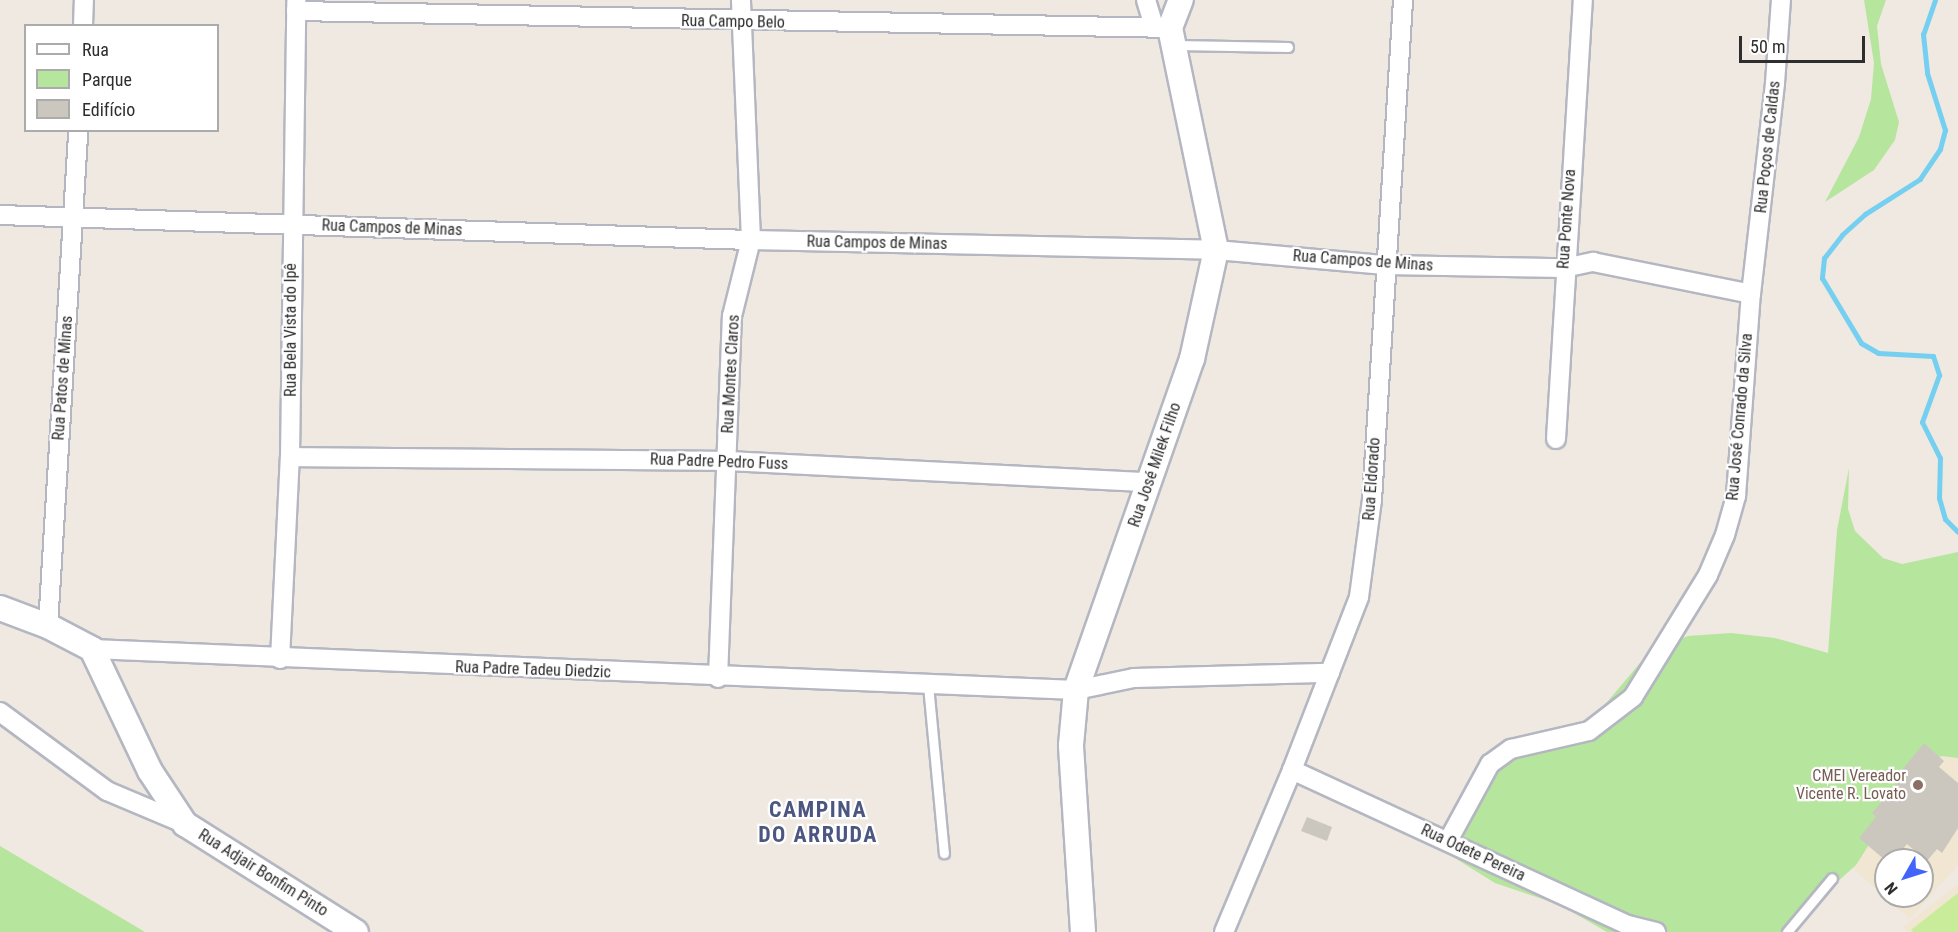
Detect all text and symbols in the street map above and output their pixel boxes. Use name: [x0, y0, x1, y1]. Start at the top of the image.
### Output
street label: Rua Campo Belo: [681, 11, 785, 33]
legend: [24, 24, 219, 132]
scale bar: [1742, 24, 1868, 62]
text: 50 m: [1750, 36, 1785, 57]
text: Rua: [82, 39, 109, 60]
text: Parque: [82, 69, 132, 90]
street label: Rua Poços de Caldas: [1751, 80, 1785, 214]
text: Edifício: [82, 99, 135, 120]
street label: Rua Ponte Nova: [1554, 168, 1580, 270]
street label: Rua Campos de Minas: [321, 216, 463, 240]
street label: Rua Campos de Minas: [806, 232, 948, 254]
street label: Rua Campos de Minas: [1292, 247, 1434, 275]
street label: Rua Bela Vista do Ipê: [281, 263, 301, 397]
street label: Rua Montes Claros: [718, 314, 744, 434]
street label: Rua Patos de Minas: [49, 315, 77, 441]
street label: Rua José Conrado da Silva: [1723, 333, 1757, 501]
street label: Rua José Milek Filho: [1125, 400, 1185, 530]
street label: Rua Eldorado: [1360, 437, 1384, 521]
street label: Rua Padre Pedro Fuss: [650, 450, 788, 474]
street label: Rua Padre Tadeu Diedzic: [455, 658, 611, 682]
place label: CMEI Vereador Vicente R. Lovato: [1796, 766, 1906, 804]
marker: CMEI Vereador Vicente R. Lovato: [1911, 778, 1925, 792]
district label: CAMPINA DO ARRUDA: [758, 796, 878, 848]
street label: Rua Odete Pereira: [1418, 820, 1528, 886]
street label: Rua Adjair Bonfim Pinto: [195, 825, 331, 921]
north arrow: [1874, 848, 1934, 908]
text: N: [1881, 879, 1902, 898]

